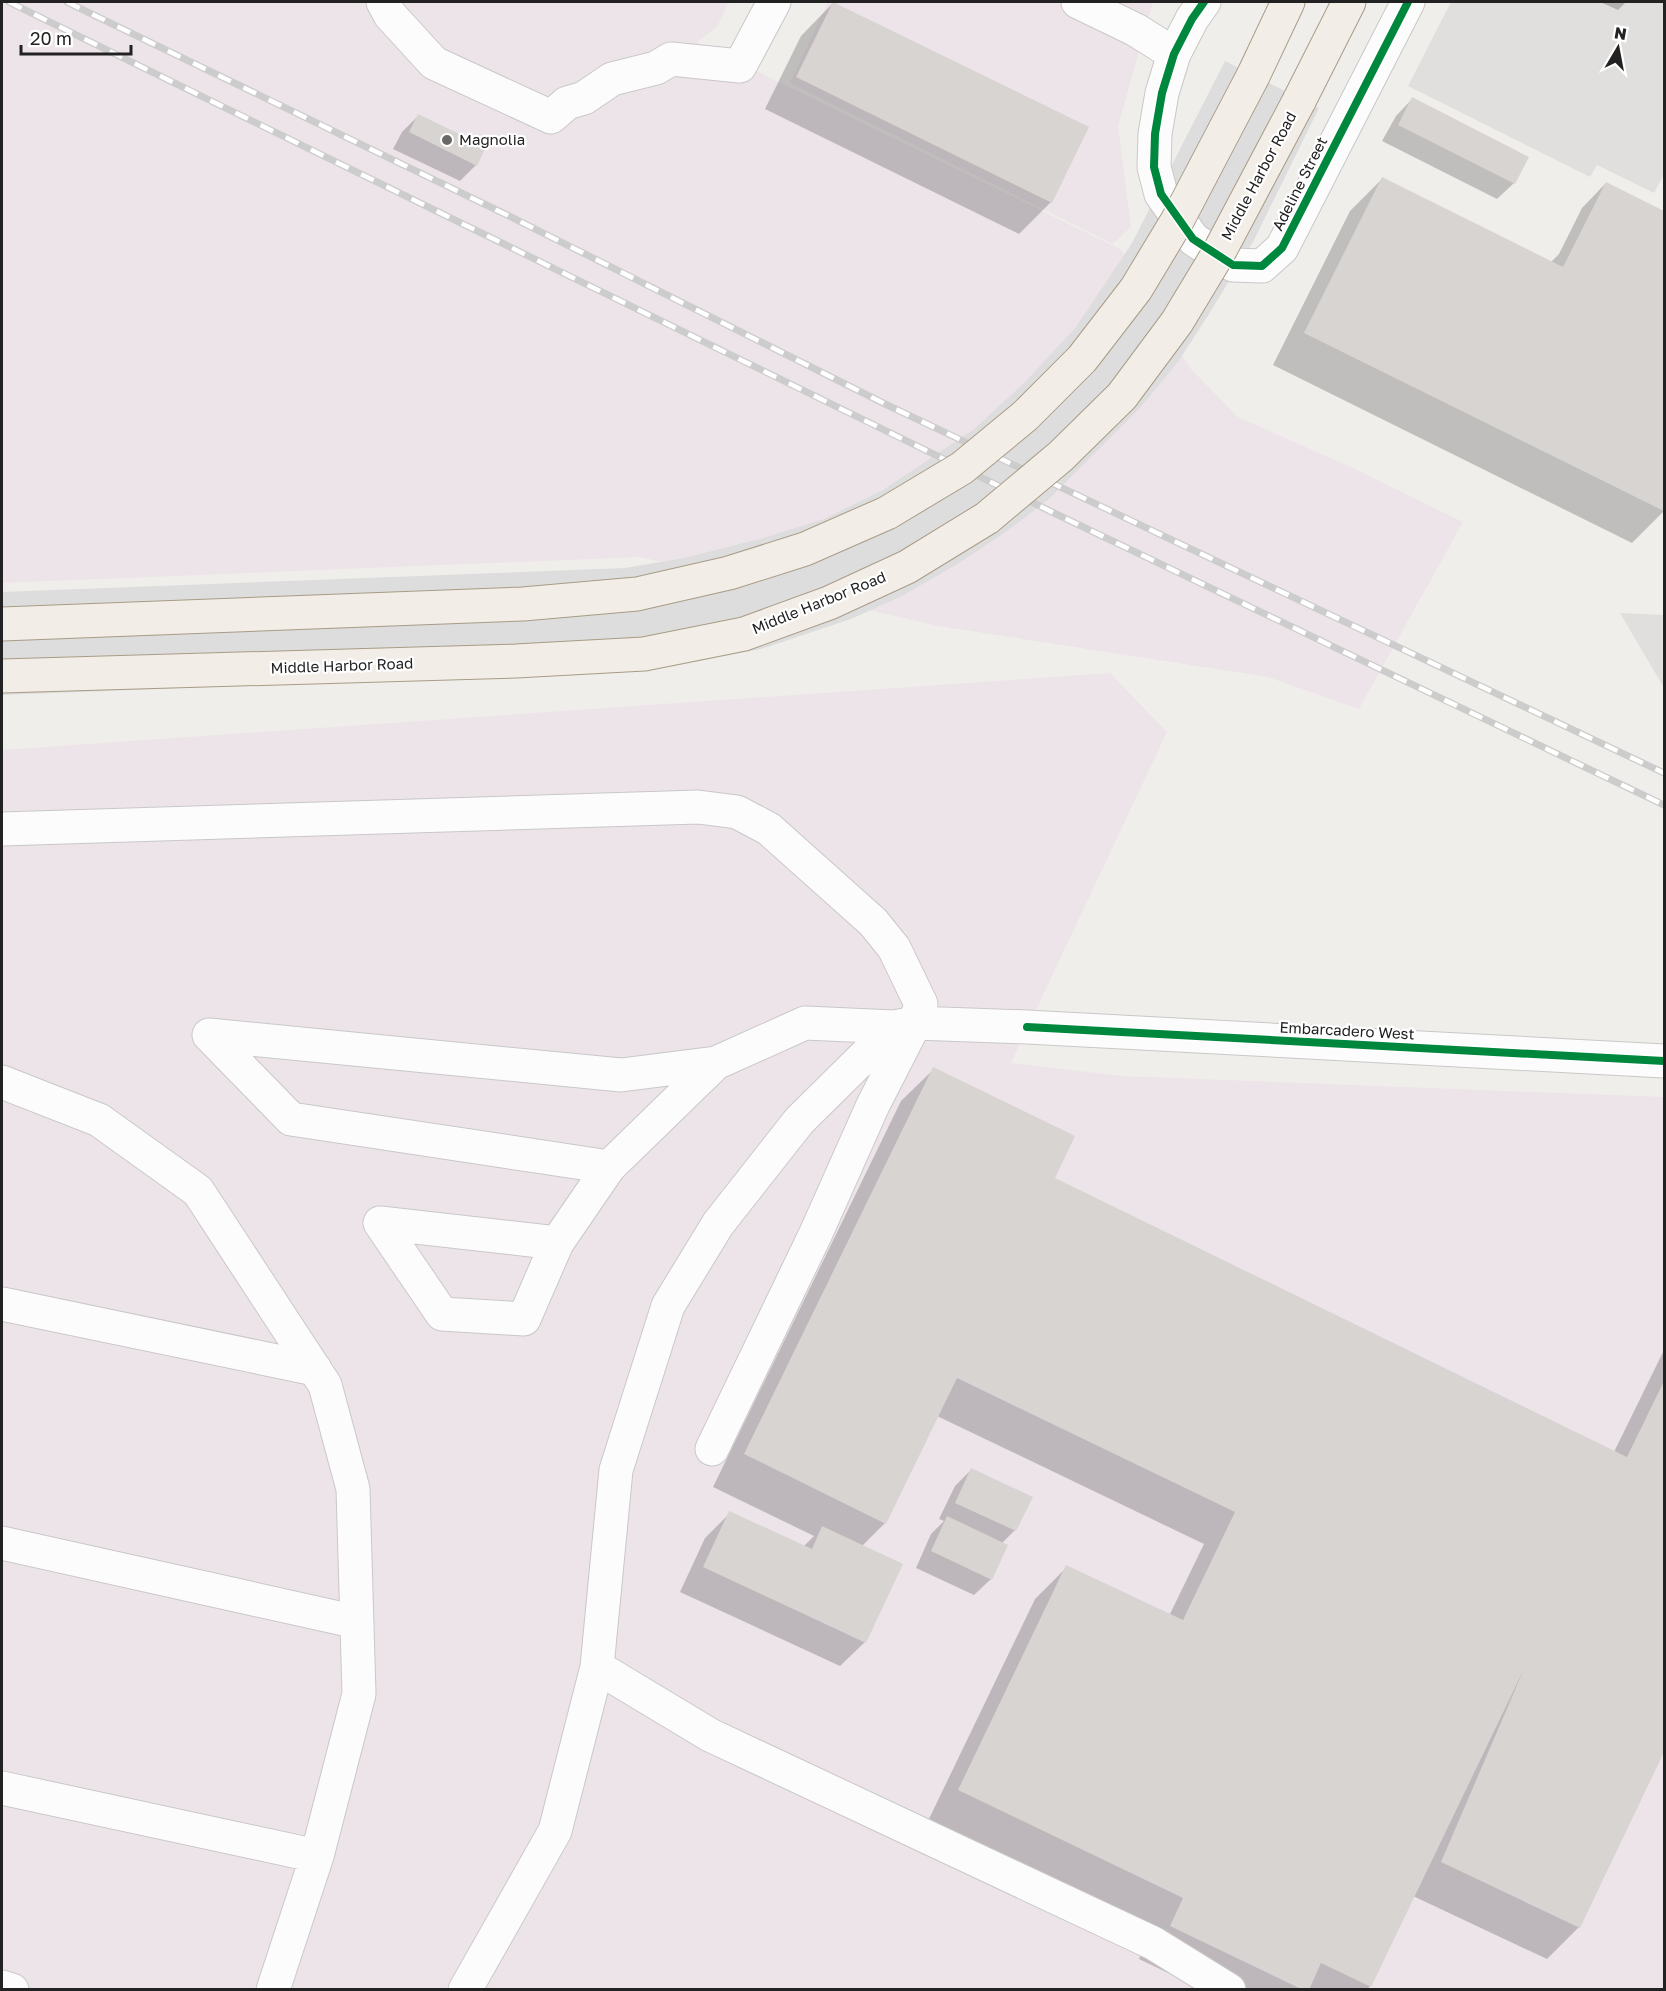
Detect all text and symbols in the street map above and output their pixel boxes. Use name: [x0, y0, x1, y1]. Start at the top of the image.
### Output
scale bar: [21, 18, 130, 56]
north arrow: [1588, 18, 1648, 78]
text: N: [1613, 22, 1628, 44]
text: 20 m: [30, 27, 72, 49]
street label: Middle Harbor Road: [1217, 108, 1300, 243]
place label: Magnolia: [459, 130, 525, 148]
marker: Magnolia: [440, 133, 454, 147]
street label: Adeline Street: [1268, 134, 1330, 233]
street label: Middle Harbor Road: [749, 567, 888, 637]
street label: Middle Harbor Road: [270, 654, 414, 676]
street label: Embarcadero West: [1279, 1017, 1415, 1043]

